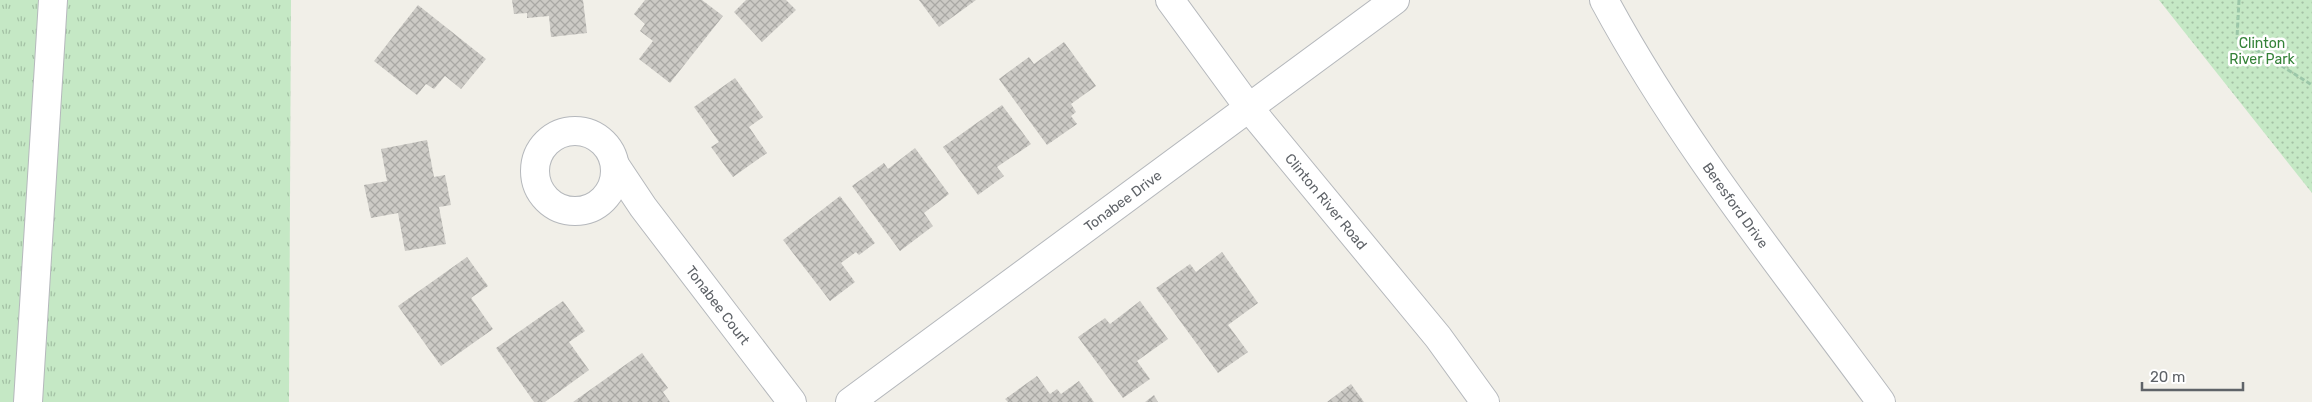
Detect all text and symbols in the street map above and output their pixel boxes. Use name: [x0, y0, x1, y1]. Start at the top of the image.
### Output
park label: Clinton River Park: [2229, 35, 2295, 68]
street label: Clinton River Road: [1281, 150, 1370, 253]
street label: Beresford Drive: [1699, 159, 1772, 252]
street label: Tonabee Drive: [1081, 167, 1165, 235]
street label: Tonabee Court: [682, 262, 754, 349]
scale bar: [2142, 360, 2243, 392]
text: 20 m: [2150, 368, 2185, 386]

